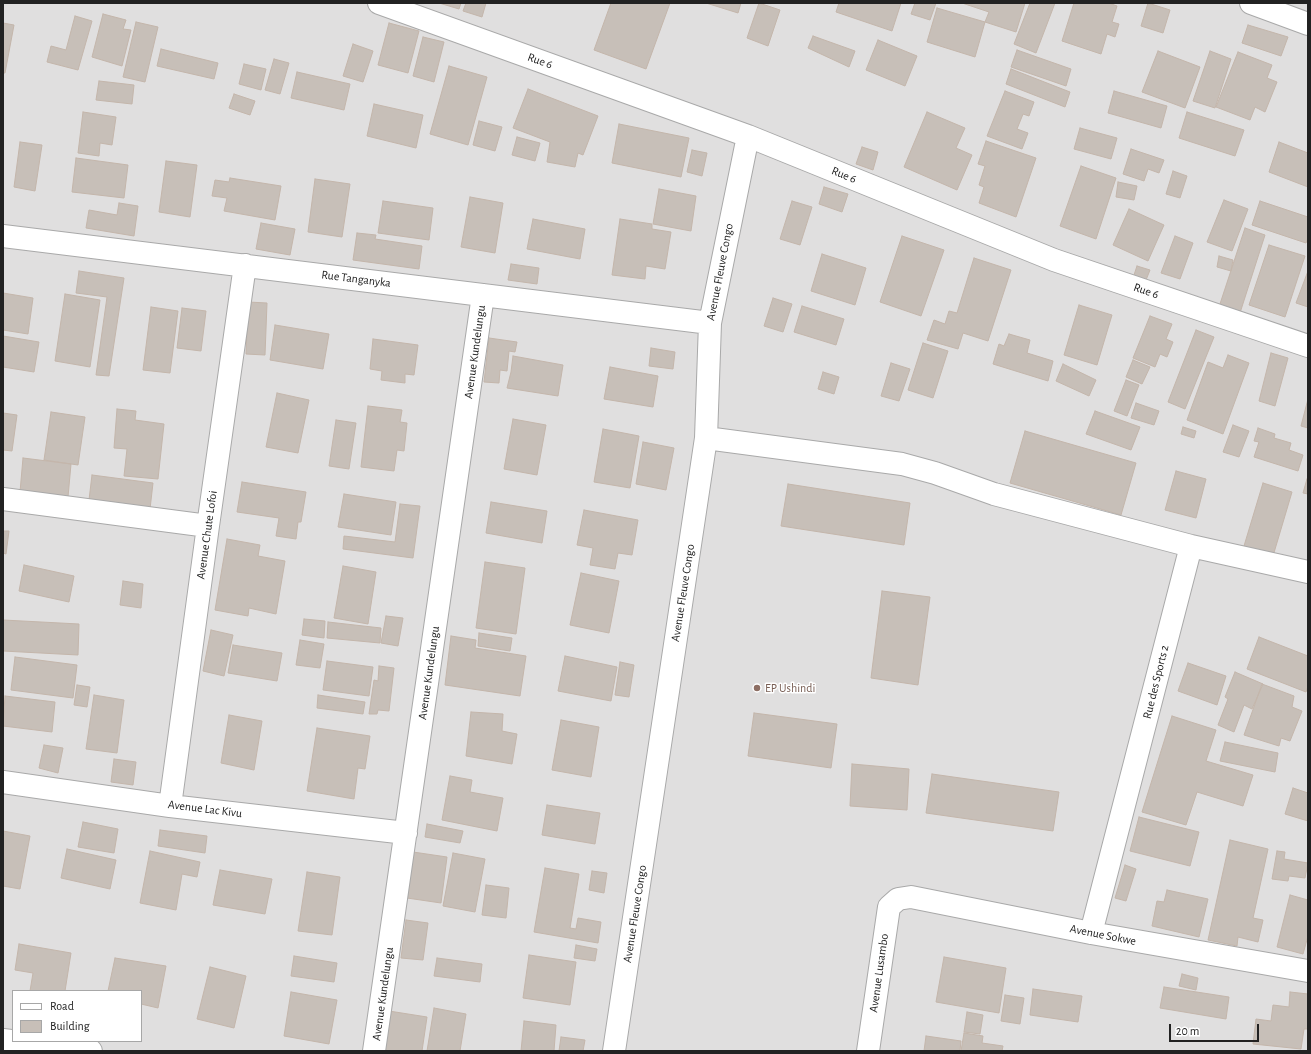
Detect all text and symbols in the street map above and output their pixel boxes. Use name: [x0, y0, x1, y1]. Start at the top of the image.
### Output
street label: Rue 6: [525, 50, 555, 72]
street label: Rue 6: [829, 164, 859, 186]
street label: Avenue Fleuve Congo: [704, 222, 736, 322]
street label: Rue Tanganyka: [321, 268, 391, 290]
street label: Rue 6: [1132, 280, 1160, 302]
street label: Avenue Kundelungu: [461, 304, 489, 400]
street label: Avenue Chute Lofoi: [194, 490, 220, 580]
street label: Avenue Fleuve Congo: [668, 543, 698, 643]
street label: Avenue Kundelungu: [415, 625, 443, 721]
street label: Rue des Sports 2: [1140, 644, 1172, 720]
place label: EP Ushindi: [765, 681, 815, 695]
marker: EP Ushindi: [752, 683, 762, 693]
street label: Avenue Lac Kivu: [167, 797, 243, 821]
street label: Avenue Fleuve Congo: [620, 864, 650, 964]
street label: Avenue Sokwe: [1069, 922, 1137, 948]
street label: Avenue Lusambo: [866, 933, 892, 1013]
street label: Avenue Kundelungu: [369, 946, 397, 1042]
legend: [12, 990, 142, 1042]
text: Road: [50, 1000, 74, 1012]
scale bar: [1171, 1016, 1261, 1042]
text: Building: [50, 1020, 90, 1032]
text: 20 m: [1176, 1025, 1199, 1037]

